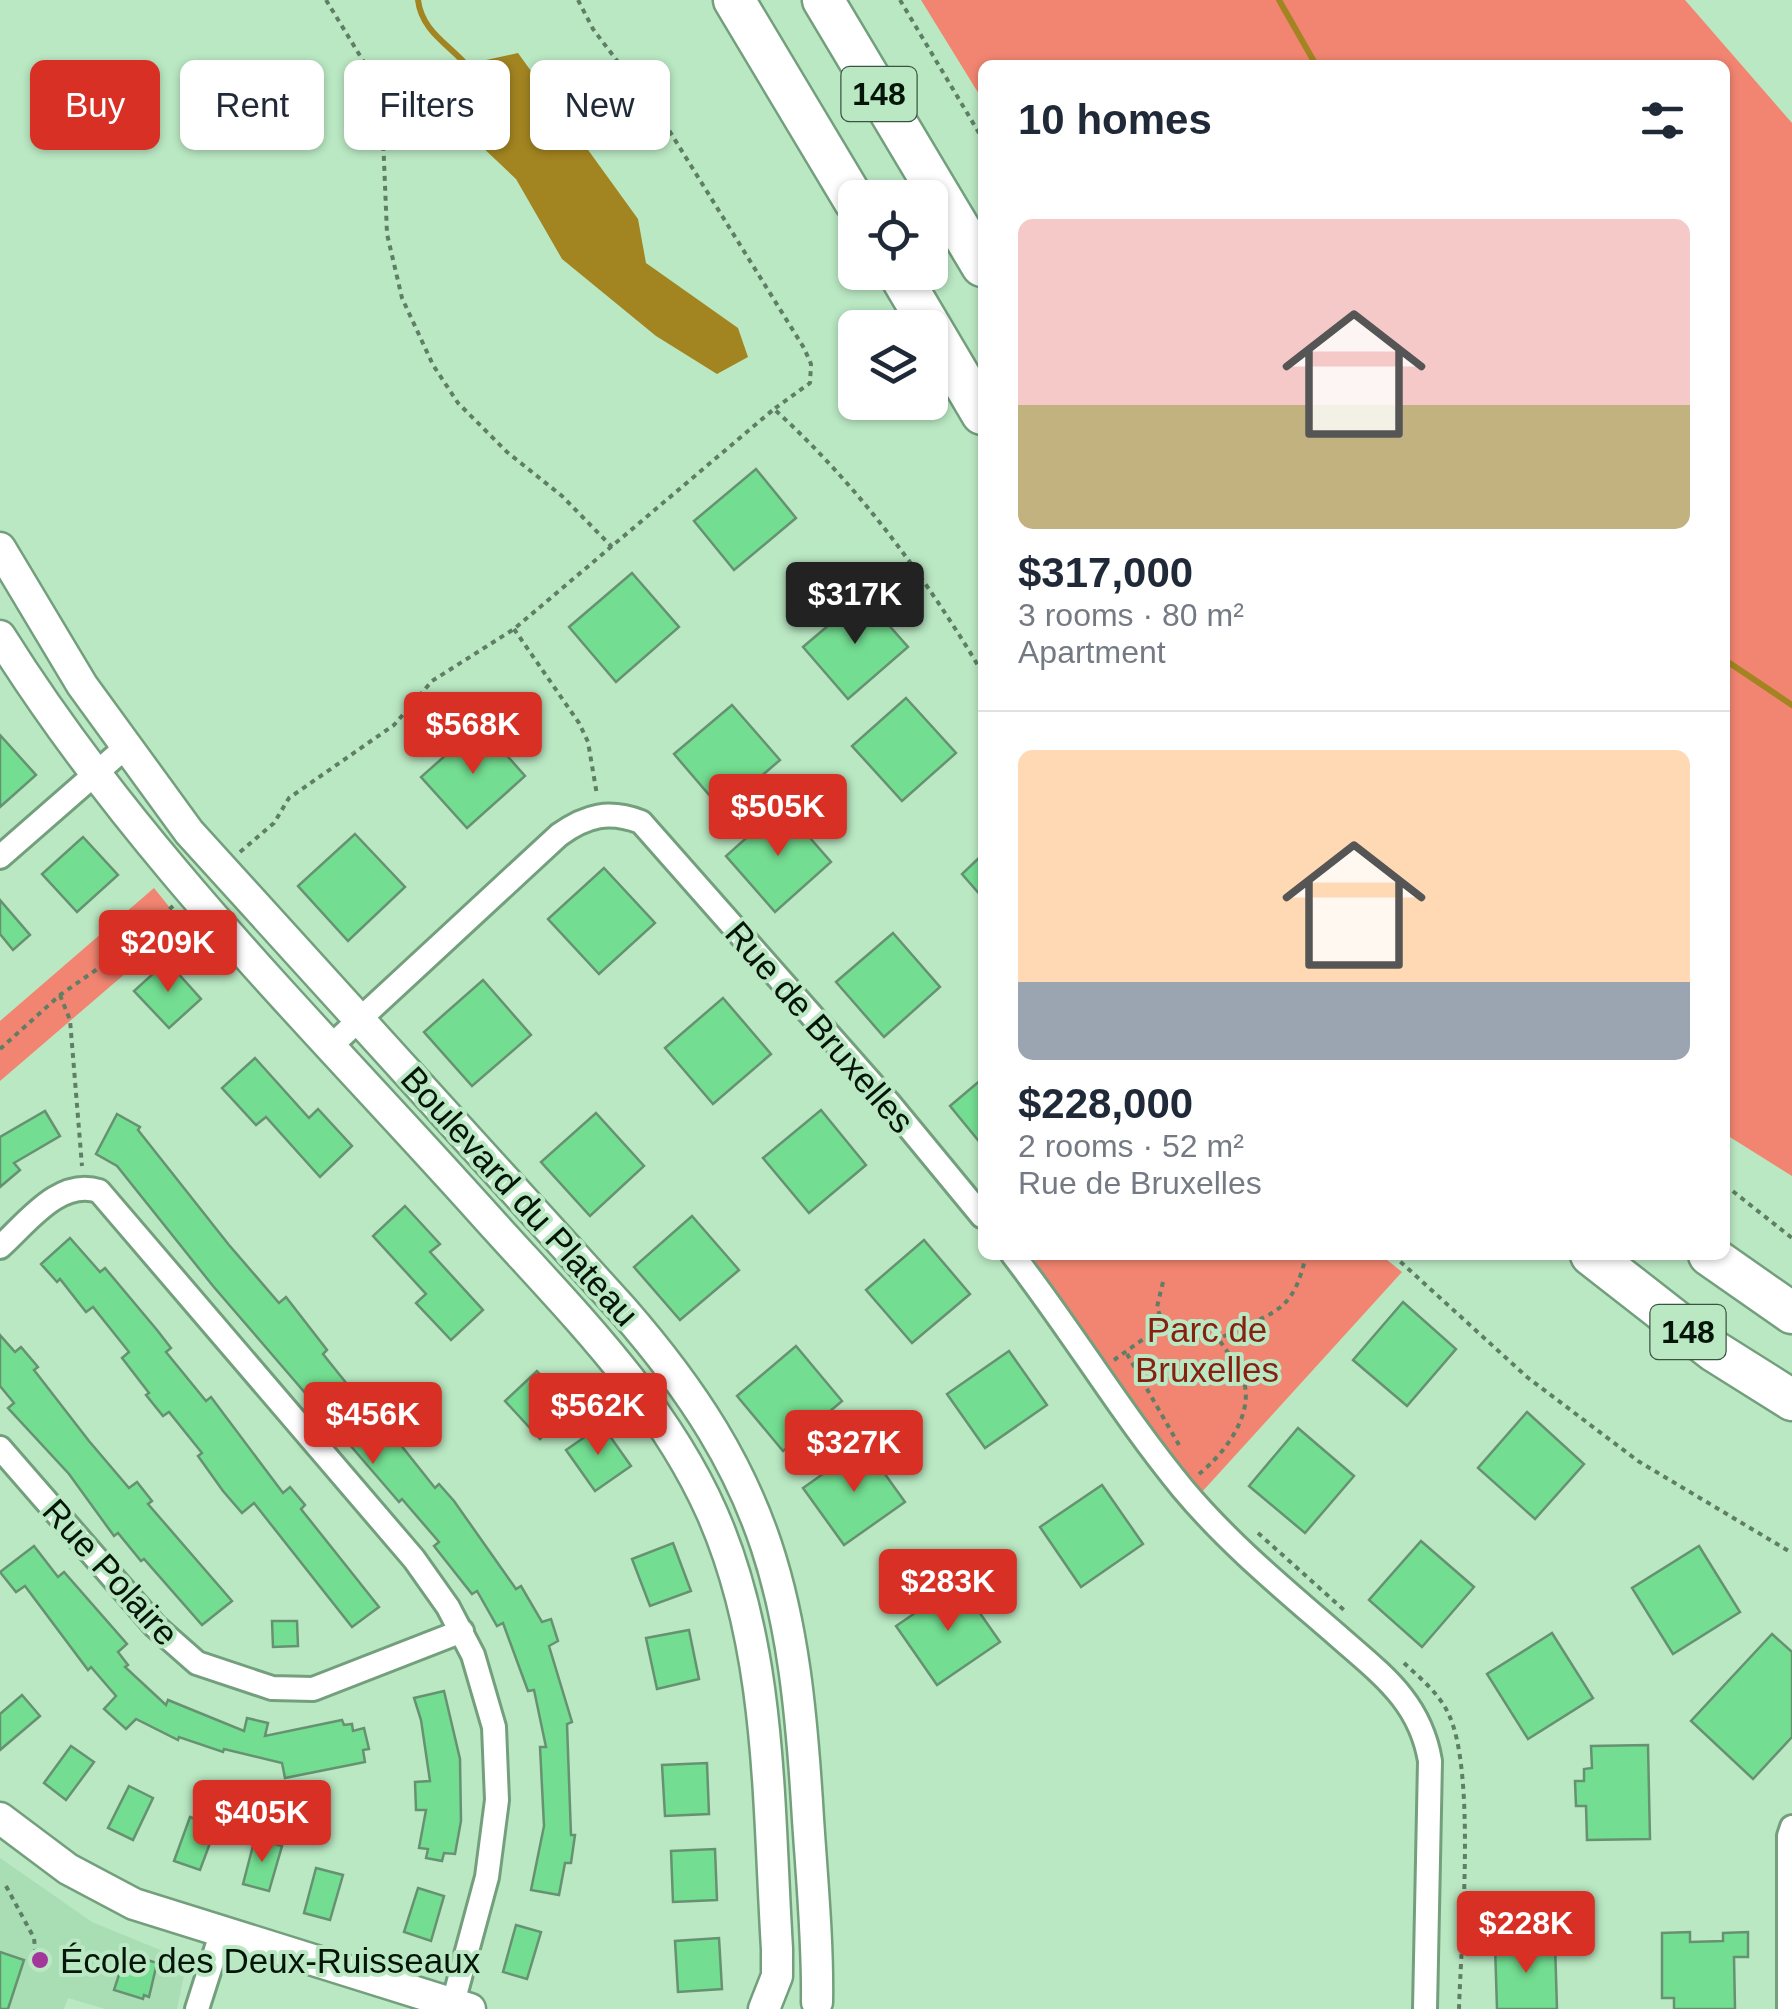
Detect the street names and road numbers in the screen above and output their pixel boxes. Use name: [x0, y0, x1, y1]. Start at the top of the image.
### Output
road number: 148: [842, 67, 916, 121]
street label: Rue de Bruxelles: [718, 914, 922, 1140]
street label: Boulevard du Plateau: [394, 1059, 646, 1333]
road number: 148: [1650, 1305, 1726, 1359]
street label: Rue Polaire: [35, 1491, 187, 1653]

